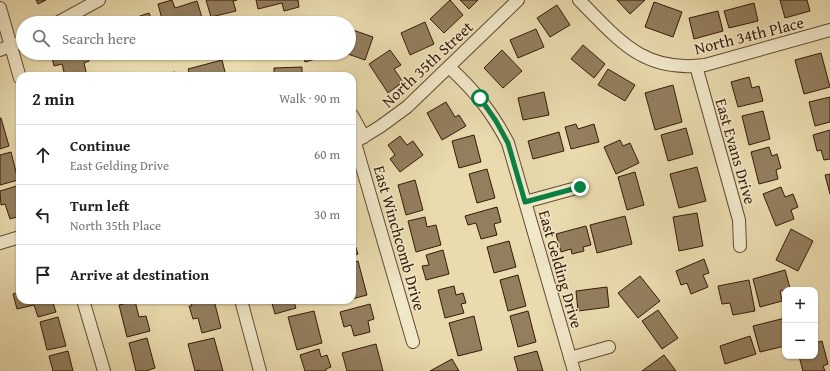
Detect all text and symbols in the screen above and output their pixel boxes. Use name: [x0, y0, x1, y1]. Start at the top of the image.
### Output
street label: North 34th Place: [692, 10, 806, 60]
street label: North 35th Street: [376, 15, 478, 113]
search box: [16, 16, 356, 60]
icon: search: [30, 27, 52, 49]
text: Search here: [62, 28, 136, 49]
text: 2 min: [32, 86, 74, 111]
text: Walk · 90 m: [279, 89, 340, 108]
route start: [471, 89, 489, 107]
street label: East Evans Drive: [709, 95, 763, 207]
text: Continue: [70, 135, 131, 156]
icon: ahead: [32, 144, 54, 166]
text: 60 m: [314, 145, 340, 164]
text: East Gelding Drive: [70, 156, 169, 175]
street label: East Winchcomb Drive: [368, 163, 432, 313]
route end: [571, 178, 589, 196]
text: Turn left: [70, 195, 129, 216]
icon: left: [32, 204, 54, 226]
text: 30 m: [314, 205, 340, 224]
street label: East Gelding Drive: [533, 207, 589, 331]
text: North 35th Place: [70, 216, 161, 235]
icon: arrive: [32, 264, 54, 286]
text: Arrive at destination: [70, 264, 209, 285]
map controls: [782, 287, 818, 359]
button: +: [782, 287, 818, 323]
button: −: [782, 323, 818, 359]

